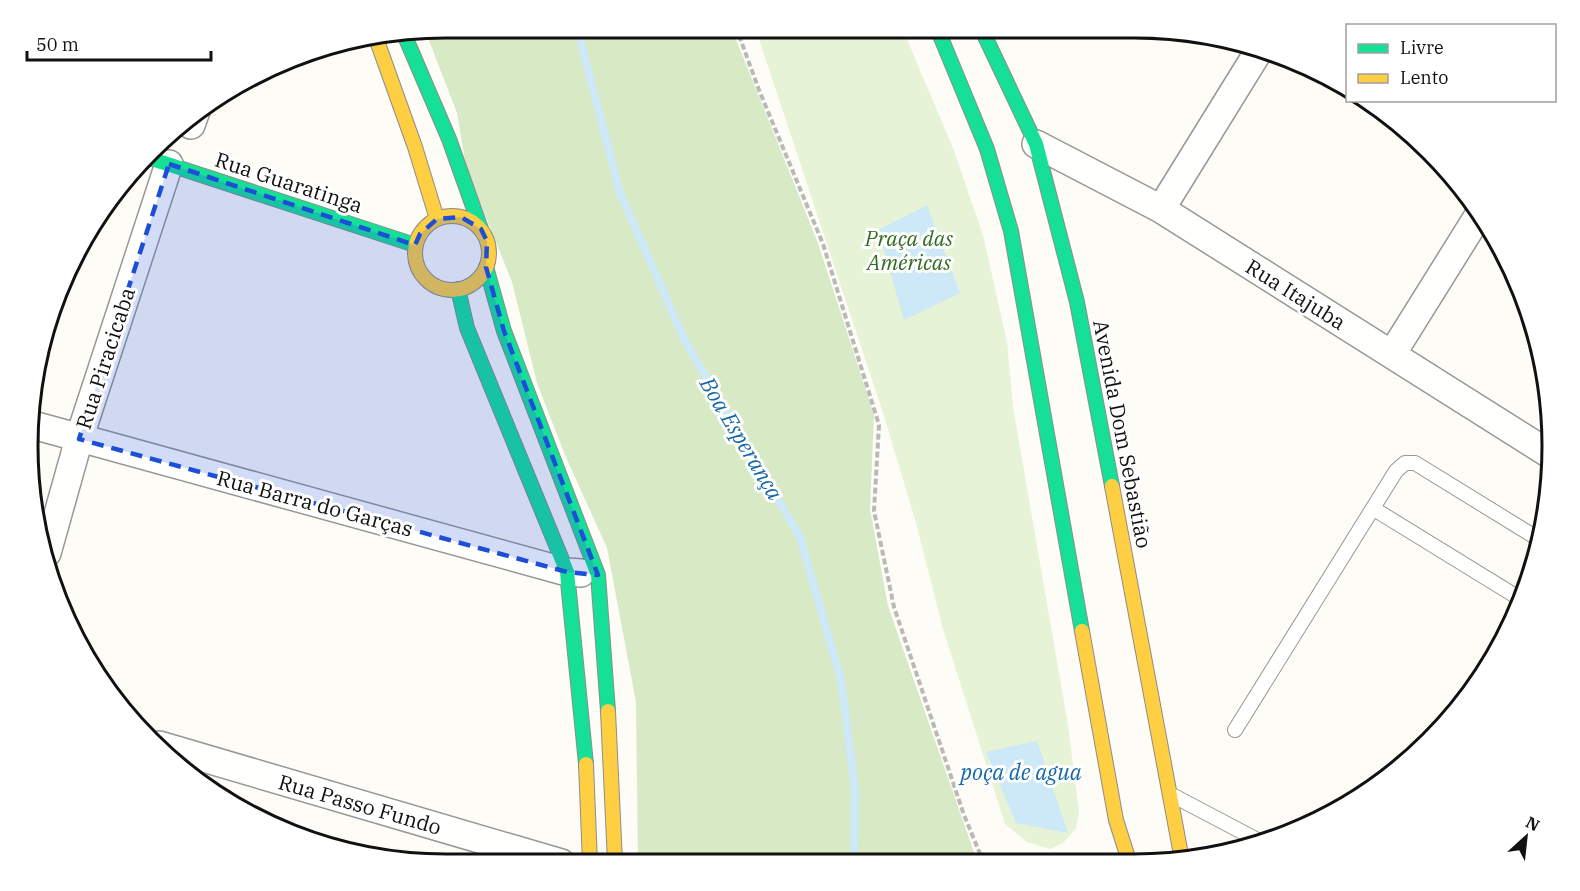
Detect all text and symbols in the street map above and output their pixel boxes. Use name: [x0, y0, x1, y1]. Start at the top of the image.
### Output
scale bar: [27, 24, 212, 62]
legend: [1346, 24, 1556, 102]
text: 50 m: [36, 33, 79, 56]
text: Livre: [1400, 36, 1444, 59]
text: Lento: [1400, 66, 1448, 89]
street label: Rua Guaratinga: [212, 145, 366, 219]
park label: Praça das Américas: [864, 224, 953, 276]
street label: Rua Itajuba: [1241, 252, 1351, 336]
street label: Rua Piracicaba: [69, 283, 141, 433]
street label: Avenida Dom Sebastião: [1087, 317, 1159, 551]
water label: Boa Esperança: [693, 370, 790, 505]
street label: Rua Barra do Garças: [214, 463, 416, 543]
water label: poça de agua: [958, 757, 1082, 786]
street label: Rua Passo Fundo: [275, 767, 445, 841]
north arrow: [1496, 807, 1556, 867]
text: N: [1523, 812, 1543, 835]

